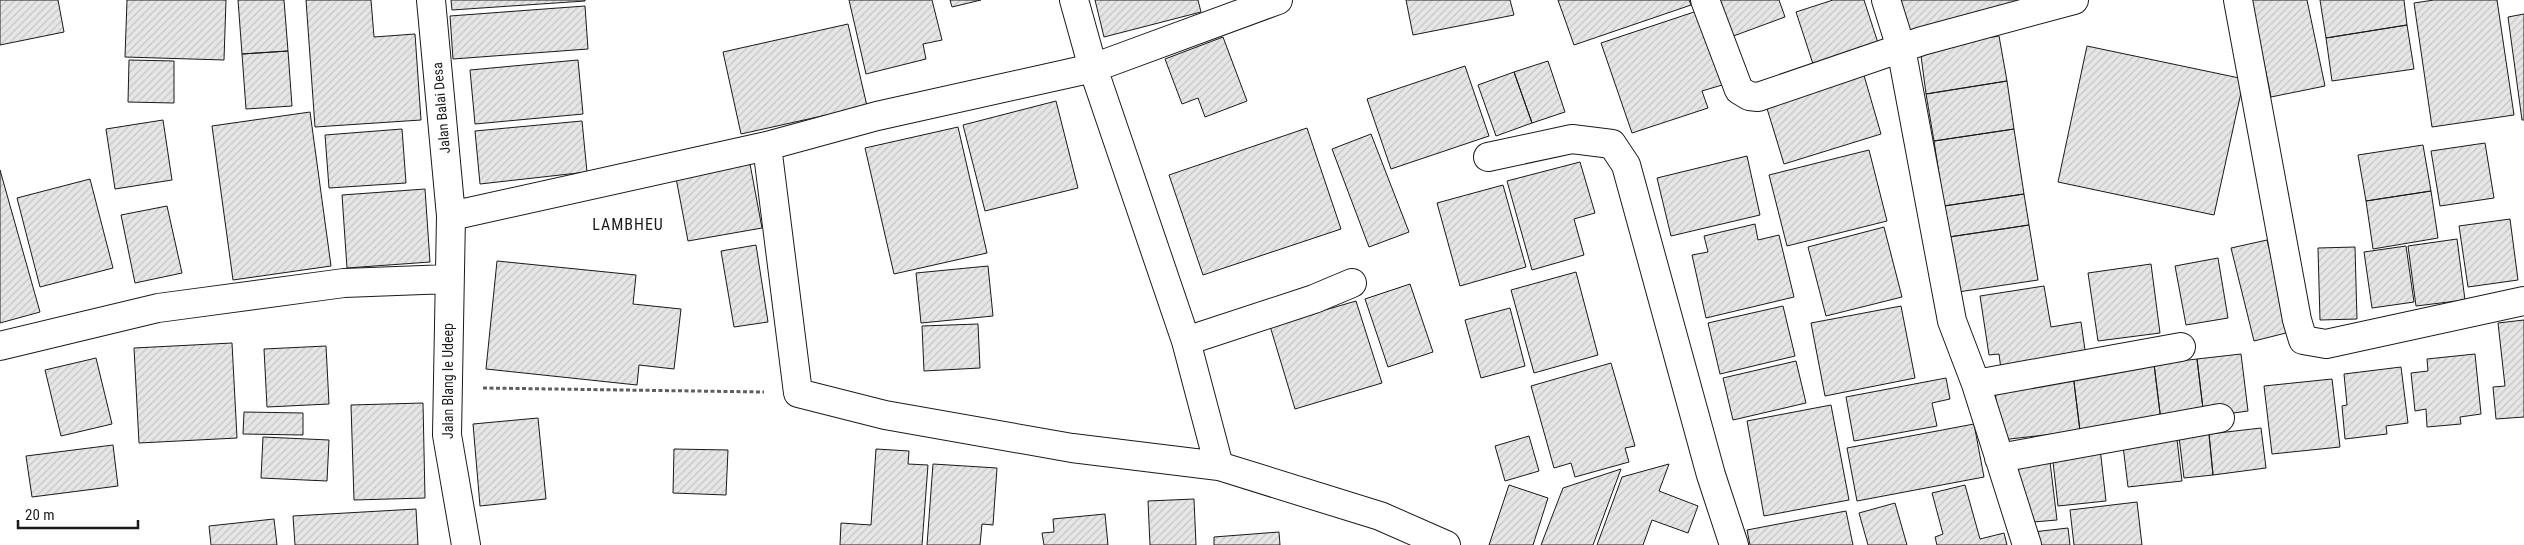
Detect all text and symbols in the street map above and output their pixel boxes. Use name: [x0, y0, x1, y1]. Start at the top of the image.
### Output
street label: Jalan Balai Desa: [429, 62, 453, 154]
district label: LAMBHEU: [592, 215, 664, 234]
street label: Jalan Blang Ie Udeep: [440, 323, 456, 439]
scale bar: [18, 498, 138, 530]
text: 20 m: [25, 506, 55, 524]

